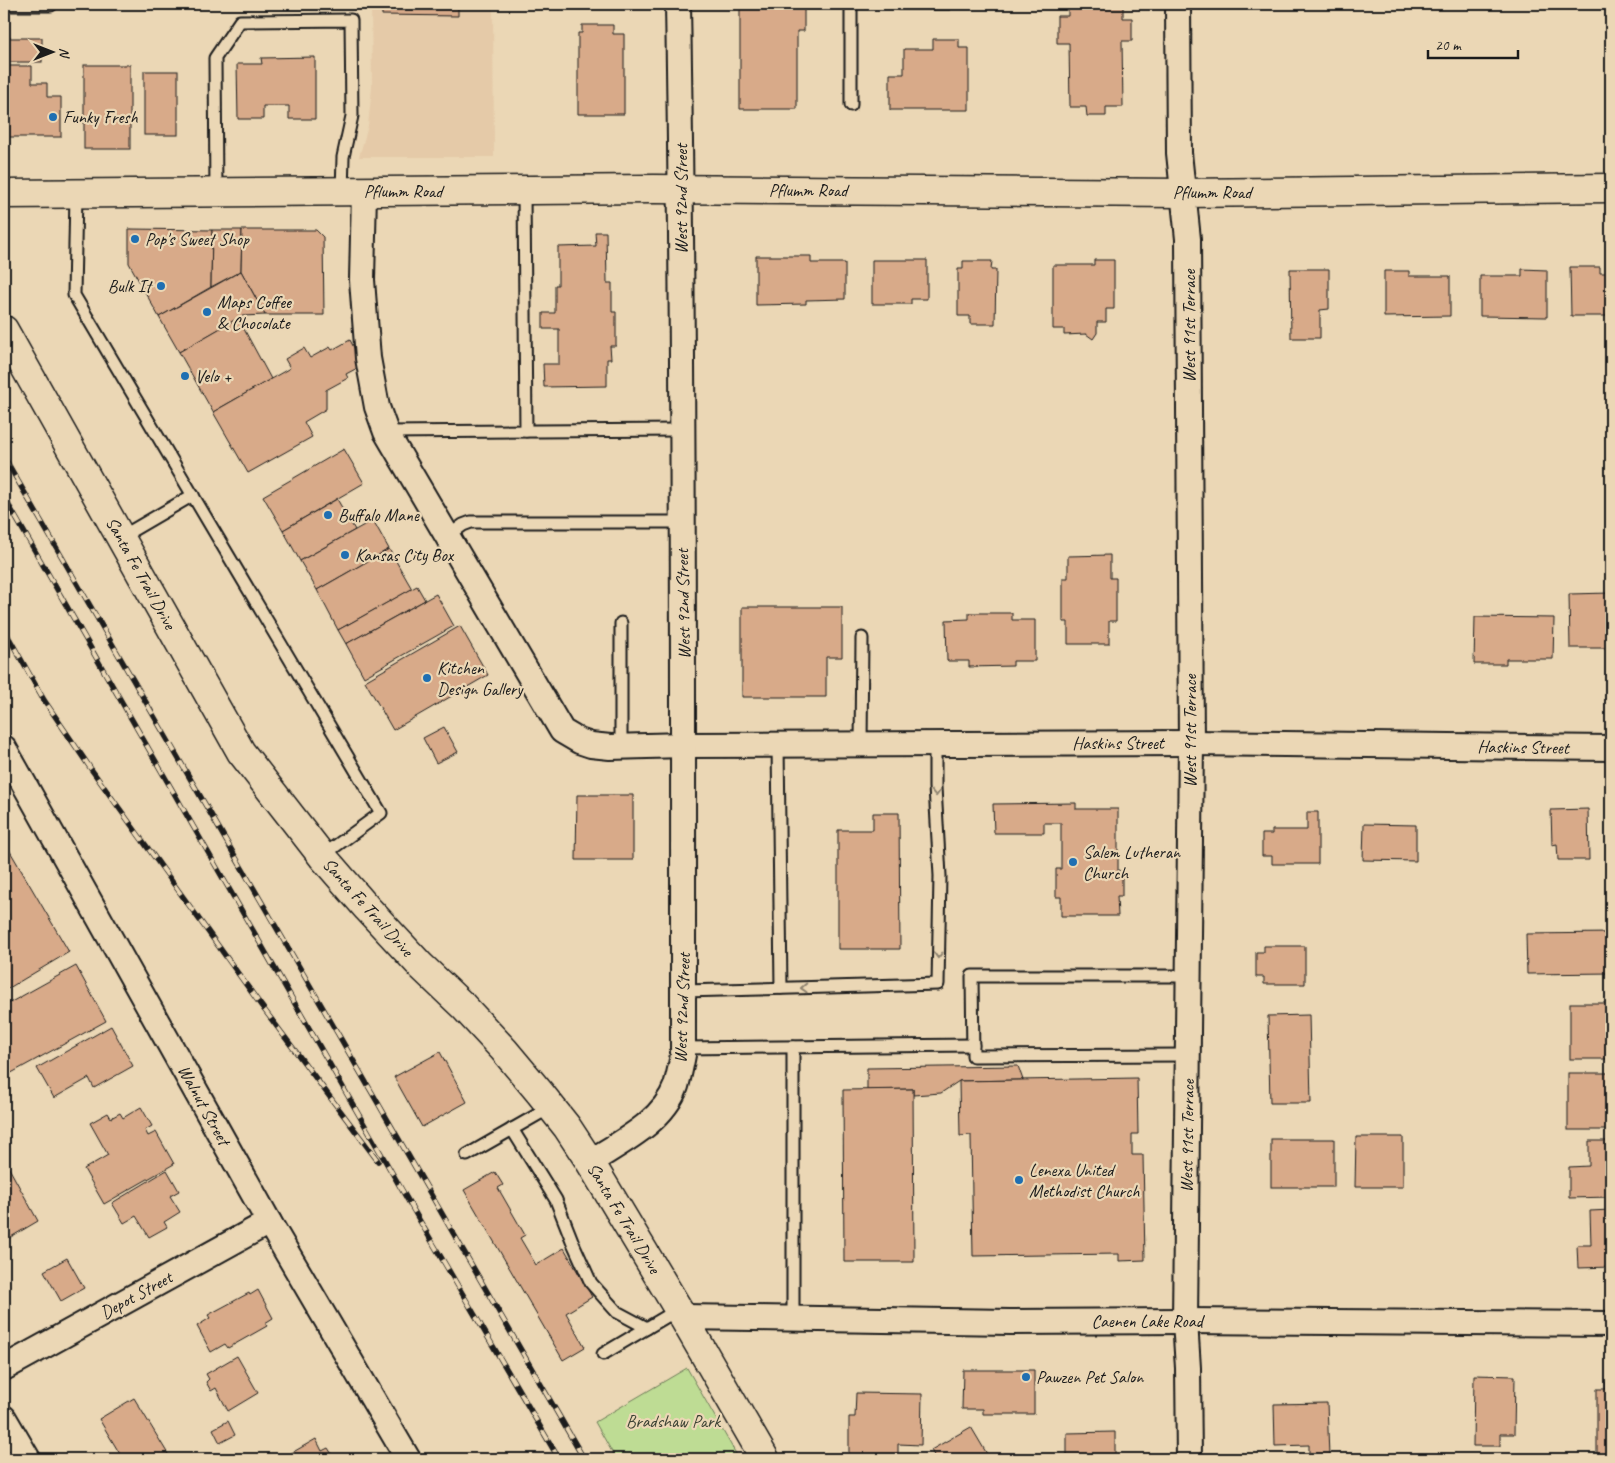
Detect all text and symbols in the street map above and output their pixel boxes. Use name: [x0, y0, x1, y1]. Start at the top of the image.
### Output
north arrow: [28, 28, 78, 78]
scale bar: [1428, 28, 1518, 60]
text: 20 m: [1435, 36, 1462, 55]
text: N: [56, 48, 73, 59]
place label: Funky Fresh: [63, 106, 138, 128]
marker: Funky Fresh: [47, 111, 59, 123]
street label: West 92nd Street: [670, 142, 692, 254]
street label: Pflumm Road: [769, 179, 850, 201]
street label: Pflumm Road: [364, 180, 445, 202]
street label: Pflumm Road: [1173, 181, 1254, 203]
place label: Pop's Sweet Shop: [145, 228, 250, 250]
marker: Pop's Sweet Shop: [129, 233, 141, 245]
street label: West 91st Terrace: [1178, 268, 1200, 382]
place label: Bulk It: [108, 275, 154, 297]
marker: Bulk It: [155, 280, 167, 292]
place label: Maps Coffee & Chocolate: [217, 291, 292, 334]
marker: Maps Coffee & Chocolate: [201, 306, 213, 318]
place label: Velo +: [195, 365, 232, 387]
marker: Velo +: [179, 370, 191, 382]
place label: Buffalo Mane: [338, 504, 420, 526]
marker: Buffalo Mane: [322, 509, 334, 521]
street label: Santa Fe Trail Drive: [101, 513, 181, 634]
place label: Kansas City Box: [355, 544, 455, 566]
street label: West 92nd Street: [671, 547, 695, 659]
marker: Kansas City Box: [339, 549, 351, 561]
place label: Kitchen Design Gallery: [437, 657, 524, 700]
marker: Kitchen Design Gallery: [421, 672, 433, 684]
street label: West 91st Terrace: [1179, 673, 1201, 787]
street label: Haskins Street: [1072, 732, 1166, 754]
street label: Haskins Street: [1477, 735, 1571, 759]
one-way arrow: [930, 789, 941, 797]
place label: Salem Lutheran Church: [1083, 841, 1181, 884]
street label: Santa Fe Trail Drive: [318, 853, 419, 962]
marker: Salem Lutheran Church: [1067, 856, 1079, 868]
street label: West 92nd Street: [669, 951, 695, 1063]
one-way arrow: [933, 952, 943, 960]
one-way arrow: [800, 983, 808, 993]
street label: Walnut Street: [173, 1061, 236, 1152]
street label: West 91st Terrace: [1175, 1078, 1199, 1193]
street label: Santa Fe Trail Drive: [582, 1159, 666, 1278]
place label: Lenexa United Methodist Church: [1029, 1159, 1140, 1202]
marker: Lenexa United Methodist Church: [1013, 1174, 1025, 1186]
street label: Depot Street: [96, 1265, 178, 1324]
street label: Caenen Lake Road: [1091, 1310, 1206, 1332]
place label: Pawzen Pet Salon: [1036, 1366, 1144, 1388]
marker: Pawzen Pet Salon: [1020, 1371, 1032, 1383]
park label: Bradshaw Park: [626, 1410, 721, 1432]

